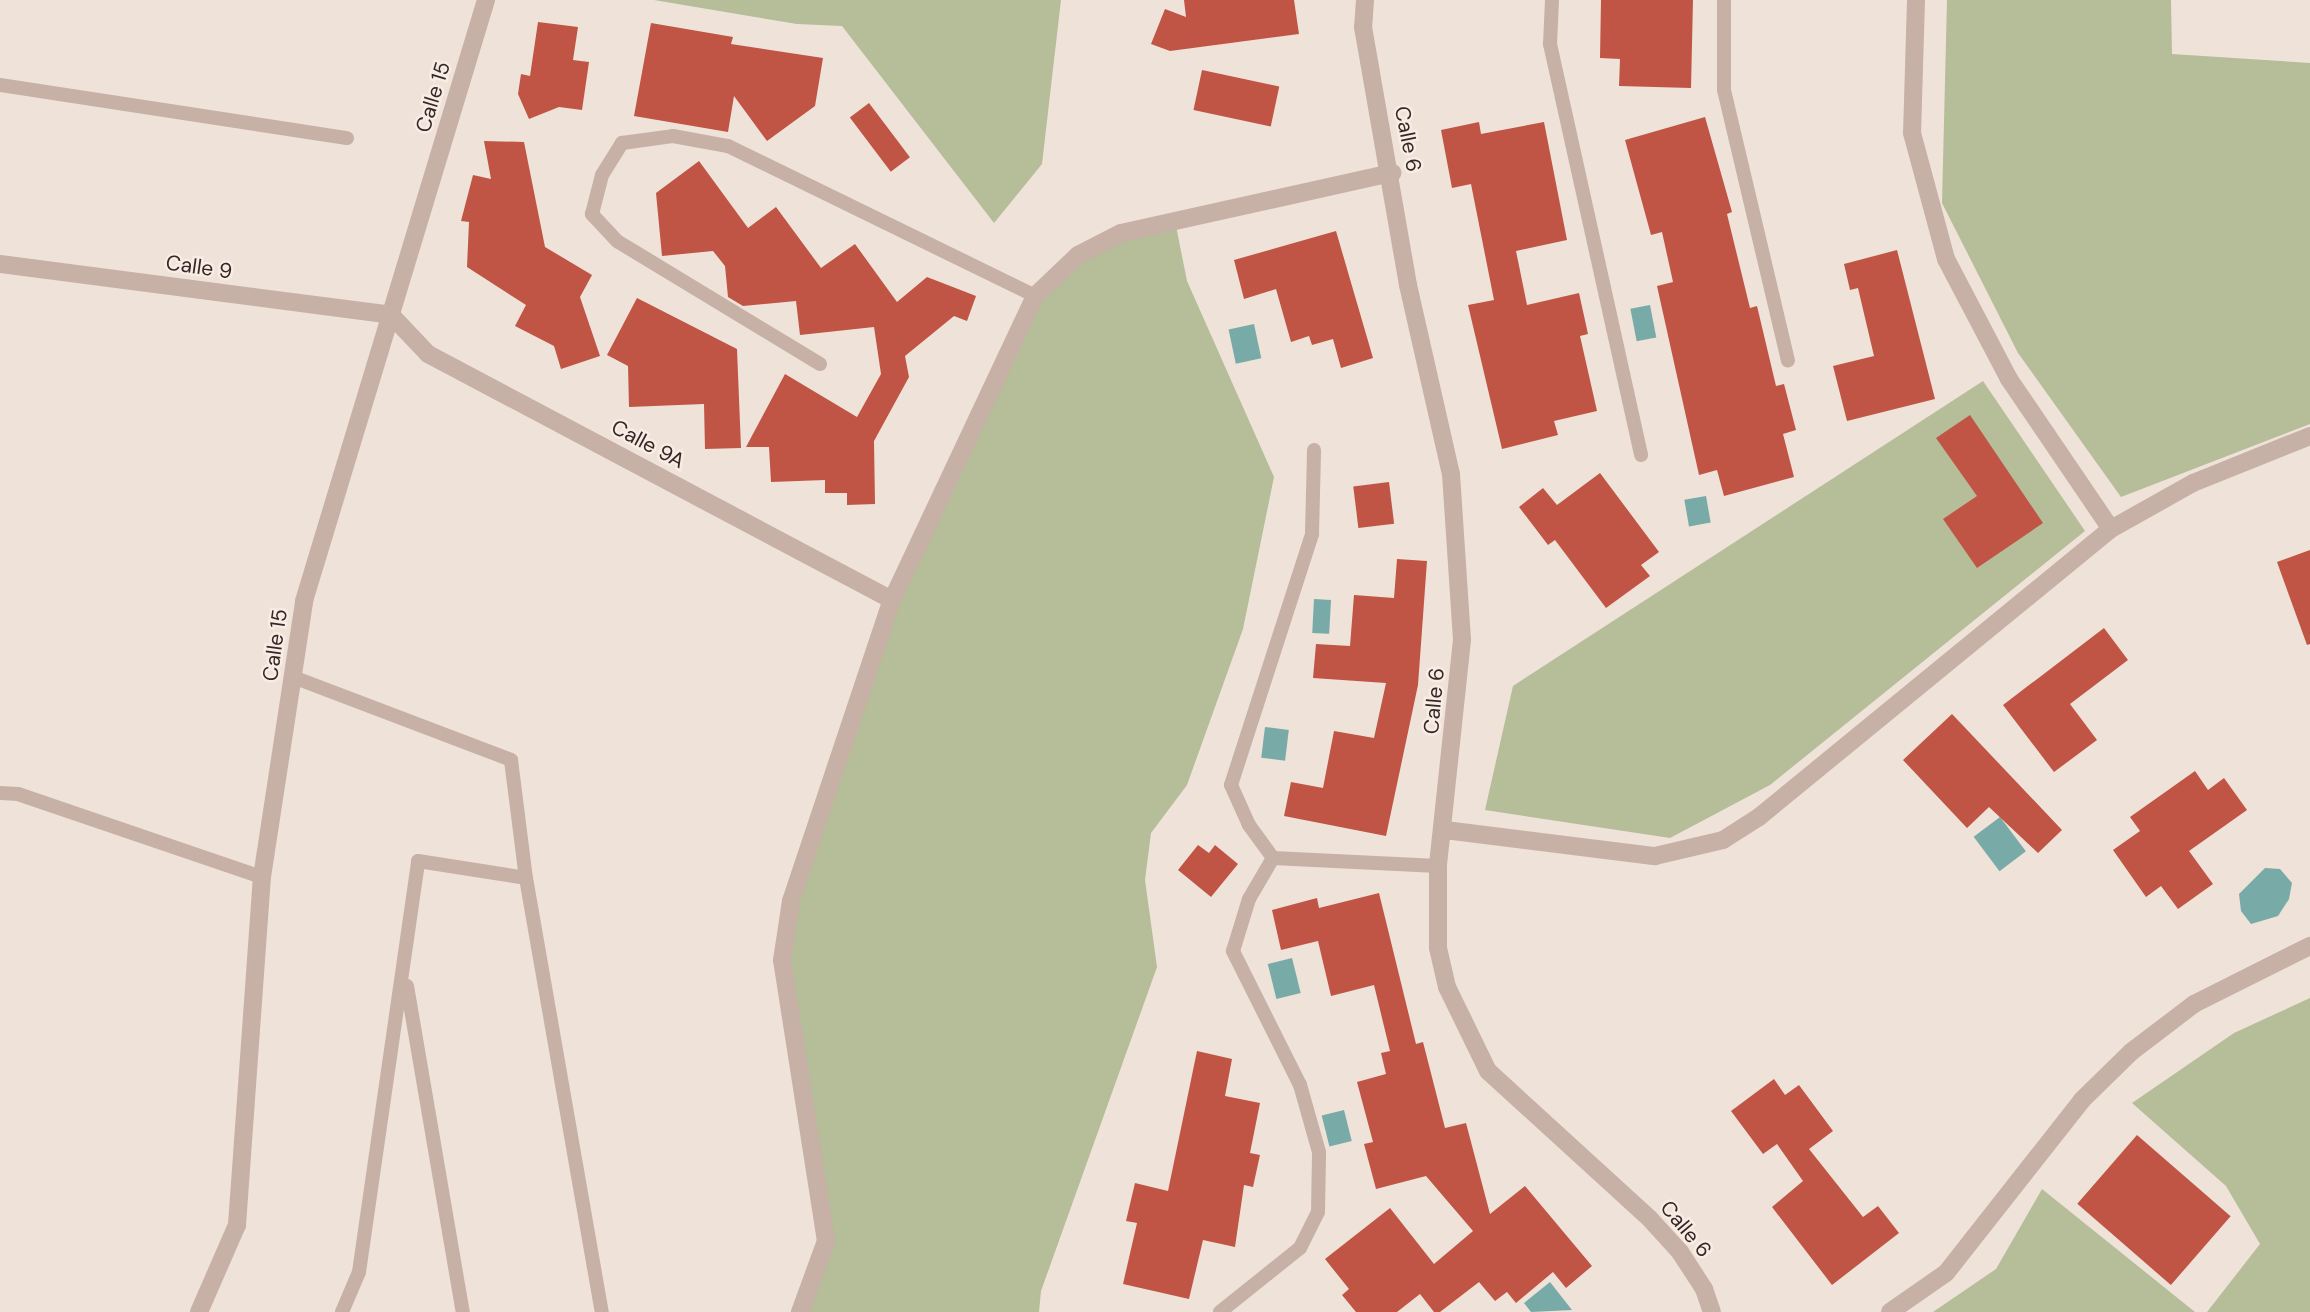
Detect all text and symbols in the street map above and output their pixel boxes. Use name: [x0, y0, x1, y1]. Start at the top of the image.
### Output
street label: Calle 15: [410, 59, 456, 135]
street label: Calle 6: [1389, 104, 1427, 174]
street label: Calle 9: [164, 250, 234, 284]
street label: Calle 9A: [607, 414, 689, 474]
street label: Calle 15: [257, 607, 293, 683]
street label: Calle 6: [1419, 667, 1449, 735]
street label: Calle 6: [1655, 1195, 1717, 1263]

